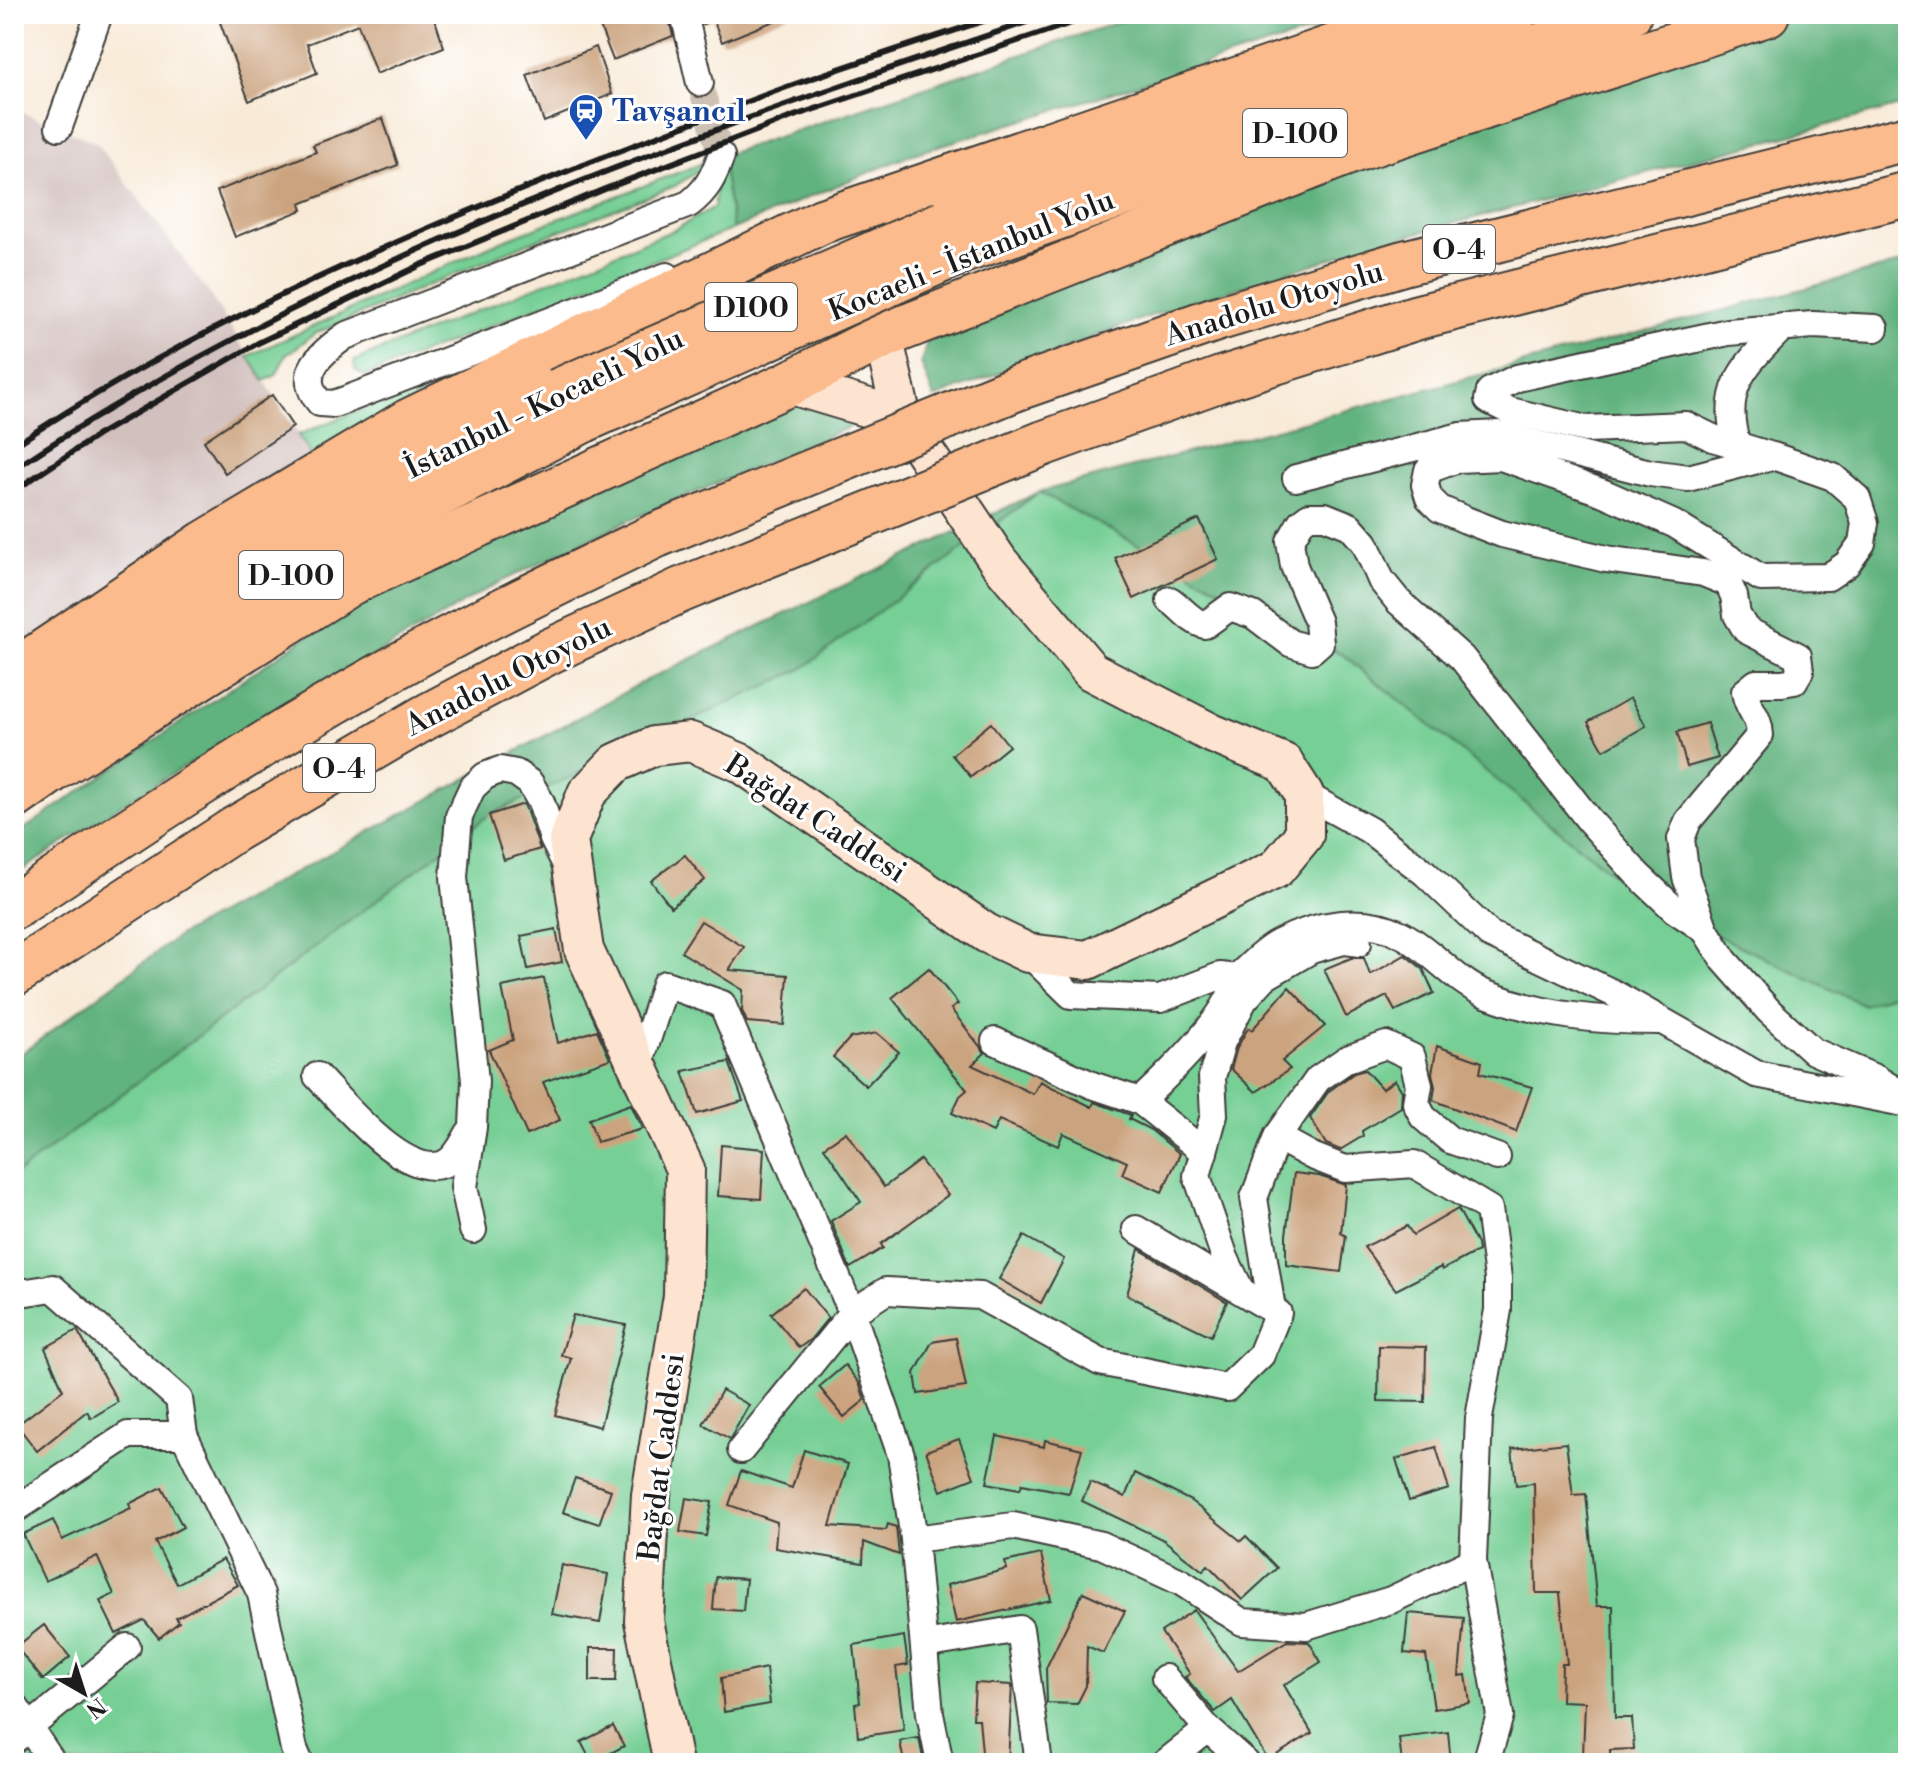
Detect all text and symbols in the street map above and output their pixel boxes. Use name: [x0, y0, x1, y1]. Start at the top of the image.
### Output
station icon: Tavşancıl: [567, 92, 605, 142]
place label: Tavşancıl: [612, 93, 746, 131]
road number: D-100: [1243, 109, 1347, 157]
street label: Kocaeli - İstanbul Yolu: [822, 180, 1120, 331]
road number: O-4: [1423, 225, 1495, 273]
street label: Anadolu Otoyolu: [1159, 253, 1388, 356]
road number: D100: [705, 283, 797, 331]
street label: İstanbul - Kocaeli Yolu: [398, 319, 690, 488]
road number: D-100: [239, 551, 343, 599]
street label: Anadolu Otoyolu: [398, 609, 618, 746]
road number: O-4: [303, 744, 375, 792]
street label: Bağdat Caddesi: [717, 745, 913, 892]
street label: Bağdat Caddesi: [630, 1351, 694, 1564]
north arrow: [44, 1653, 124, 1733]
text: N: [80, 1691, 111, 1724]

